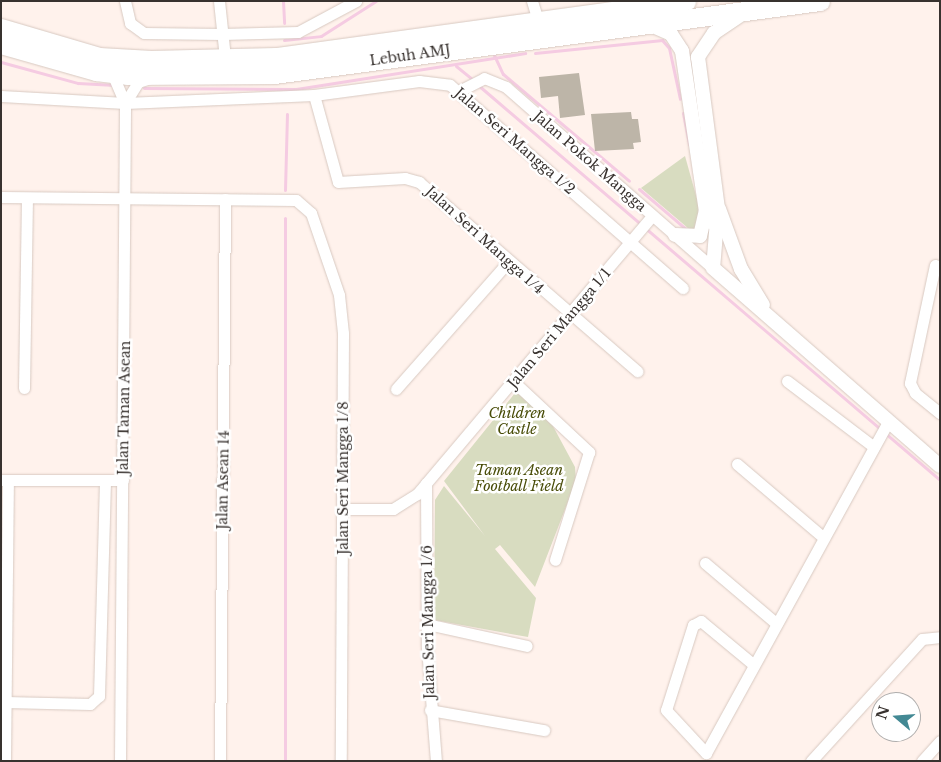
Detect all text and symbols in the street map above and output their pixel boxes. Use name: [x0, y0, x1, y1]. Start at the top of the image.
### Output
street label: Lebuh AMJ: [368, 41, 452, 69]
street label: Jalan Seri Mangga 1/2: [451, 84, 579, 198]
street label: Jalan Pokok Mangga: [530, 107, 650, 215]
street label: Jalan Seri Mangga 1/4: [422, 183, 548, 297]
street label: Jalan Seri Mangga 1/1: [504, 265, 614, 391]
street label: Jalan Taman Asean: [114, 340, 134, 476]
street label: Jalan Seri Mangga 1/8: [335, 401, 351, 555]
park label: Children Castle: [488, 405, 546, 438]
street label: Jalan Asean 14: [214, 430, 232, 530]
park label: Taman Asean Football Field: [474, 462, 564, 494]
street label: Jalan Seri Mangga 1/6: [418, 545, 438, 699]
north arrow: [871, 692, 921, 742]
text: N: [872, 704, 893, 722]

